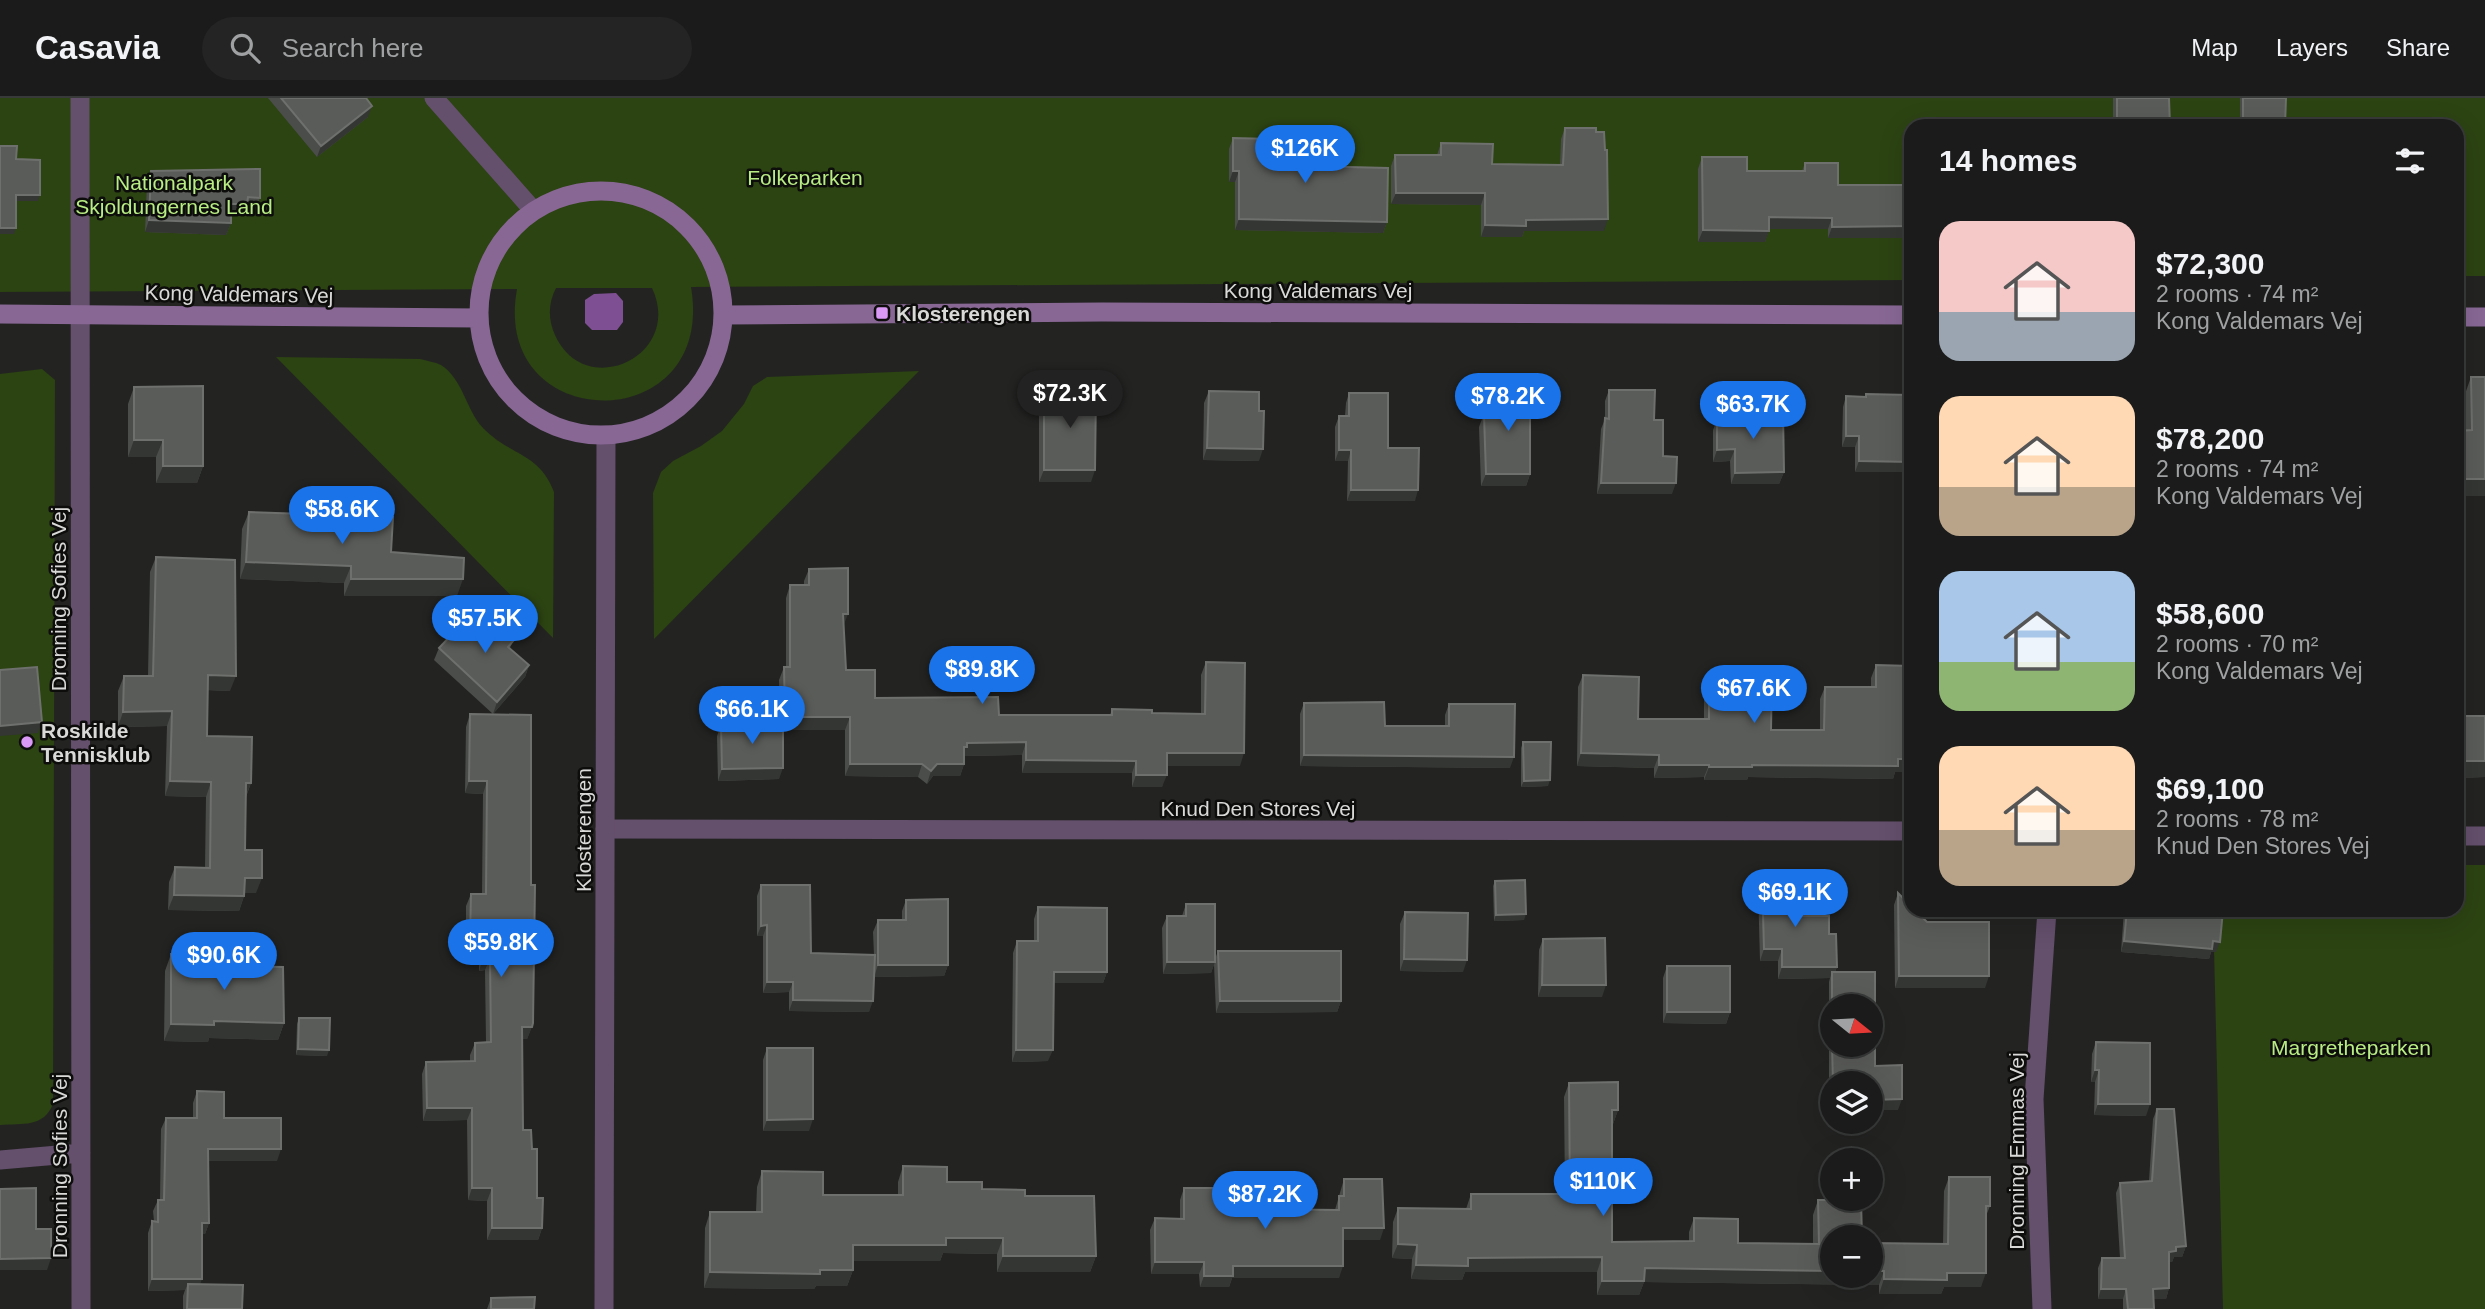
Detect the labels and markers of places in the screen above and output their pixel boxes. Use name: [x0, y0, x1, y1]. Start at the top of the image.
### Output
pin: $126K: [1256, 126, 1354, 185]
place label: Klosterengen: [896, 302, 1030, 325]
marker: Klosterengen: [874, 305, 890, 321]
pin: $72.3K: [1013, 370, 1127, 430]
pin: $78.2K: [1451, 374, 1565, 433]
pin: $63.7K: [1696, 382, 1810, 441]
pin: $58.6K: [285, 486, 399, 546]
pin: $57.5K: [428, 596, 542, 655]
pin: $89.8K: [925, 646, 1039, 706]
pin: $67.6K: [1697, 666, 1811, 725]
pin: $66.1K: [695, 686, 809, 746]
place label: Roskilde Tennisklub: [41, 719, 150, 766]
marker: Roskilde Tennisklub: [19, 734, 35, 750]
pin: $69.1K: [1738, 870, 1852, 929]
pin: $59.8K: [444, 920, 558, 979]
pin: $90.6K: [167, 932, 281, 992]
pin: $110K: [1554, 1158, 1652, 1218]
pin: $87.2K: [1208, 1172, 1322, 1231]

